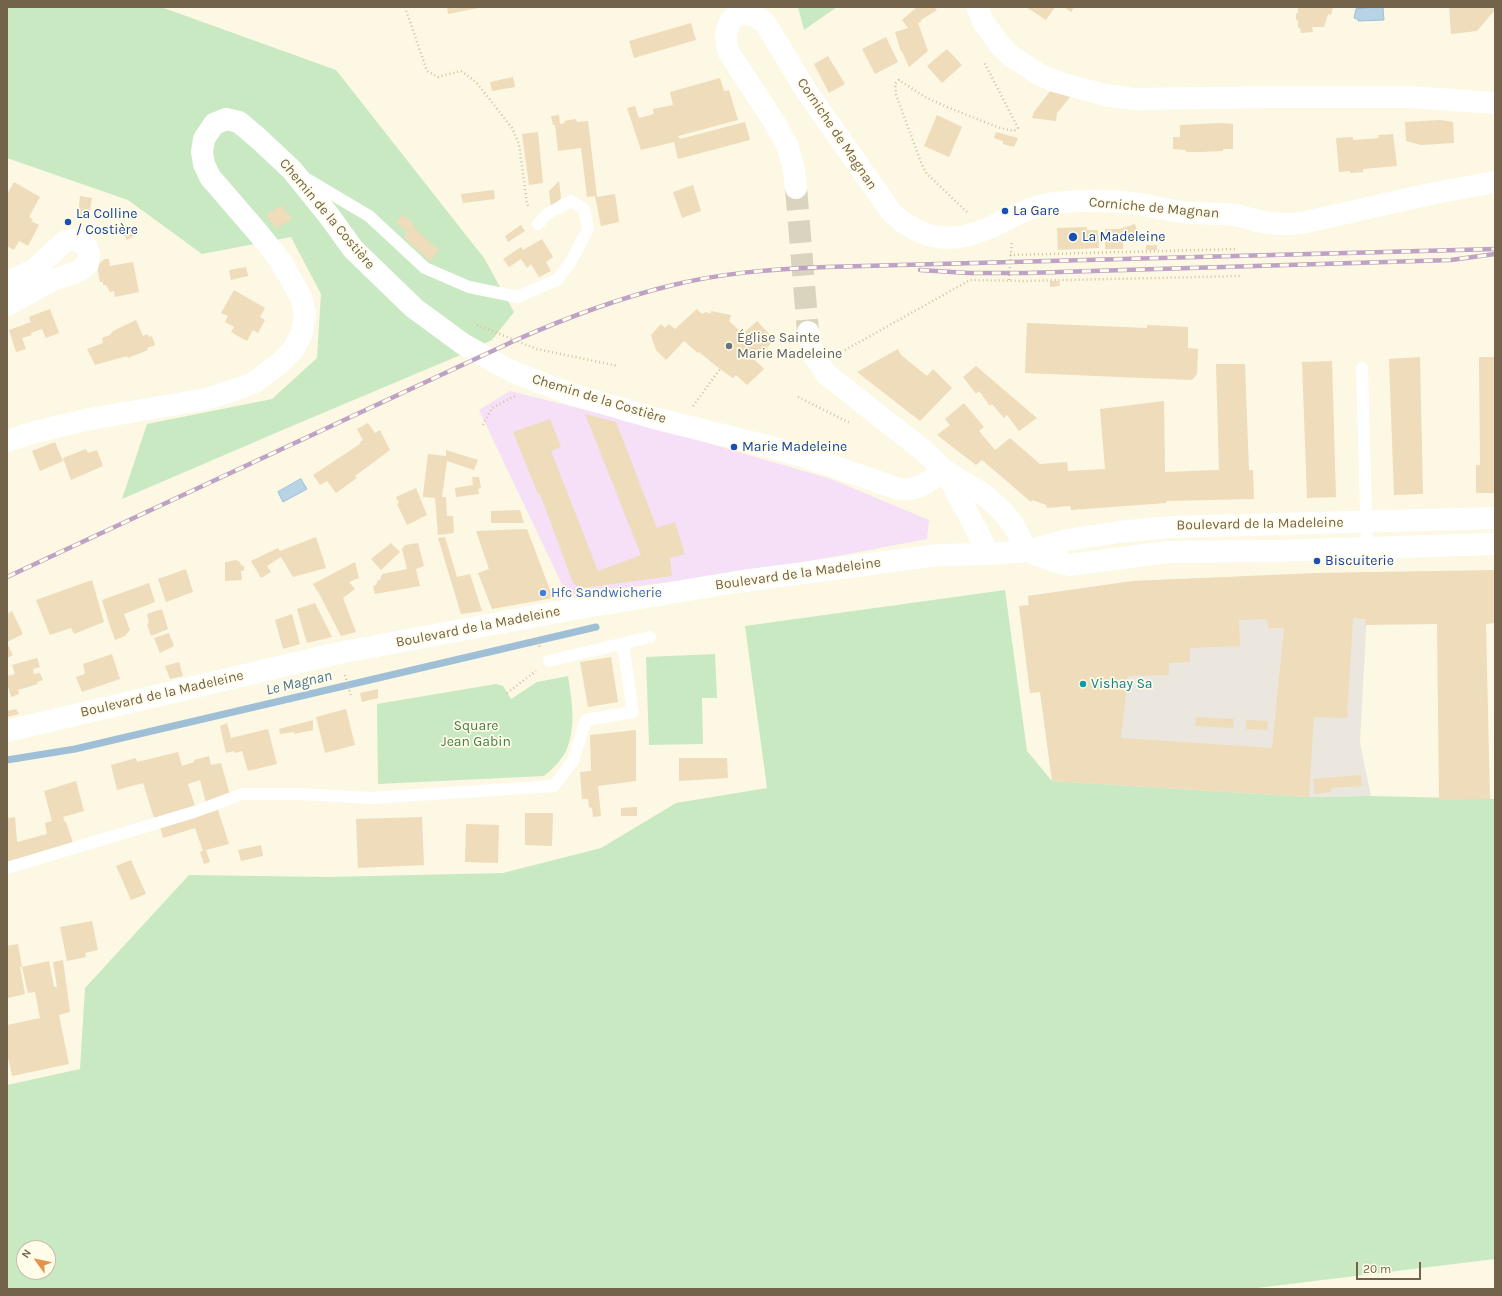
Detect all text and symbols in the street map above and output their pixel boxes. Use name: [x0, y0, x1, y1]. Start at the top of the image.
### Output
street label: Corniche de Magnan: [793, 75, 881, 193]
street label: Chemin de la Costière: [276, 155, 378, 273]
street label: Corniche de Magnan: [1088, 194, 1220, 222]
place label: La Gare: [1013, 203, 1060, 219]
place label: La Colline / Costière: [76, 206, 138, 238]
marker: La Gare: [1000, 206, 1010, 216]
marker: La Colline / Costière: [63, 217, 73, 227]
place label: La Madeleine: [1082, 229, 1166, 245]
marker: La Madeleine: [1067, 231, 1079, 243]
place label: Église Sainte Marie Madeleine: [737, 330, 842, 362]
marker: Église Sainte Marie Madeleine: [724, 341, 734, 351]
street label: Chemin de la Costière: [530, 371, 668, 427]
place label: Marie Madeleine: [742, 439, 847, 455]
marker: Marie Madeleine: [729, 442, 739, 452]
street label: Boulevard de la Madeleine: [1176, 514, 1344, 534]
place label: Biscuiterie: [1325, 553, 1394, 569]
street label: Boulevard de la Madeleine: [714, 554, 882, 594]
marker: Biscuiterie: [1312, 556, 1322, 566]
place label: Hfc Sandwicherie: [551, 585, 662, 601]
marker: Hfc Sandwicherie: [538, 588, 548, 598]
street label: Boulevard de la Madeleine: [394, 603, 562, 651]
street label: Boulevard de la Madeleine: [79, 667, 245, 721]
water label: Le Magnan: [264, 667, 334, 699]
place label: Vishay Sa: [1091, 676, 1153, 692]
marker: Vishay Sa: [1078, 679, 1088, 689]
park label: Square Jean Gabin: [441, 718, 511, 750]
north arrow: [16, 1240, 56, 1280]
text: N: [19, 1247, 34, 1261]
scale bar: [1358, 1254, 1423, 1280]
text: 20 m: [1363, 1262, 1391, 1276]

